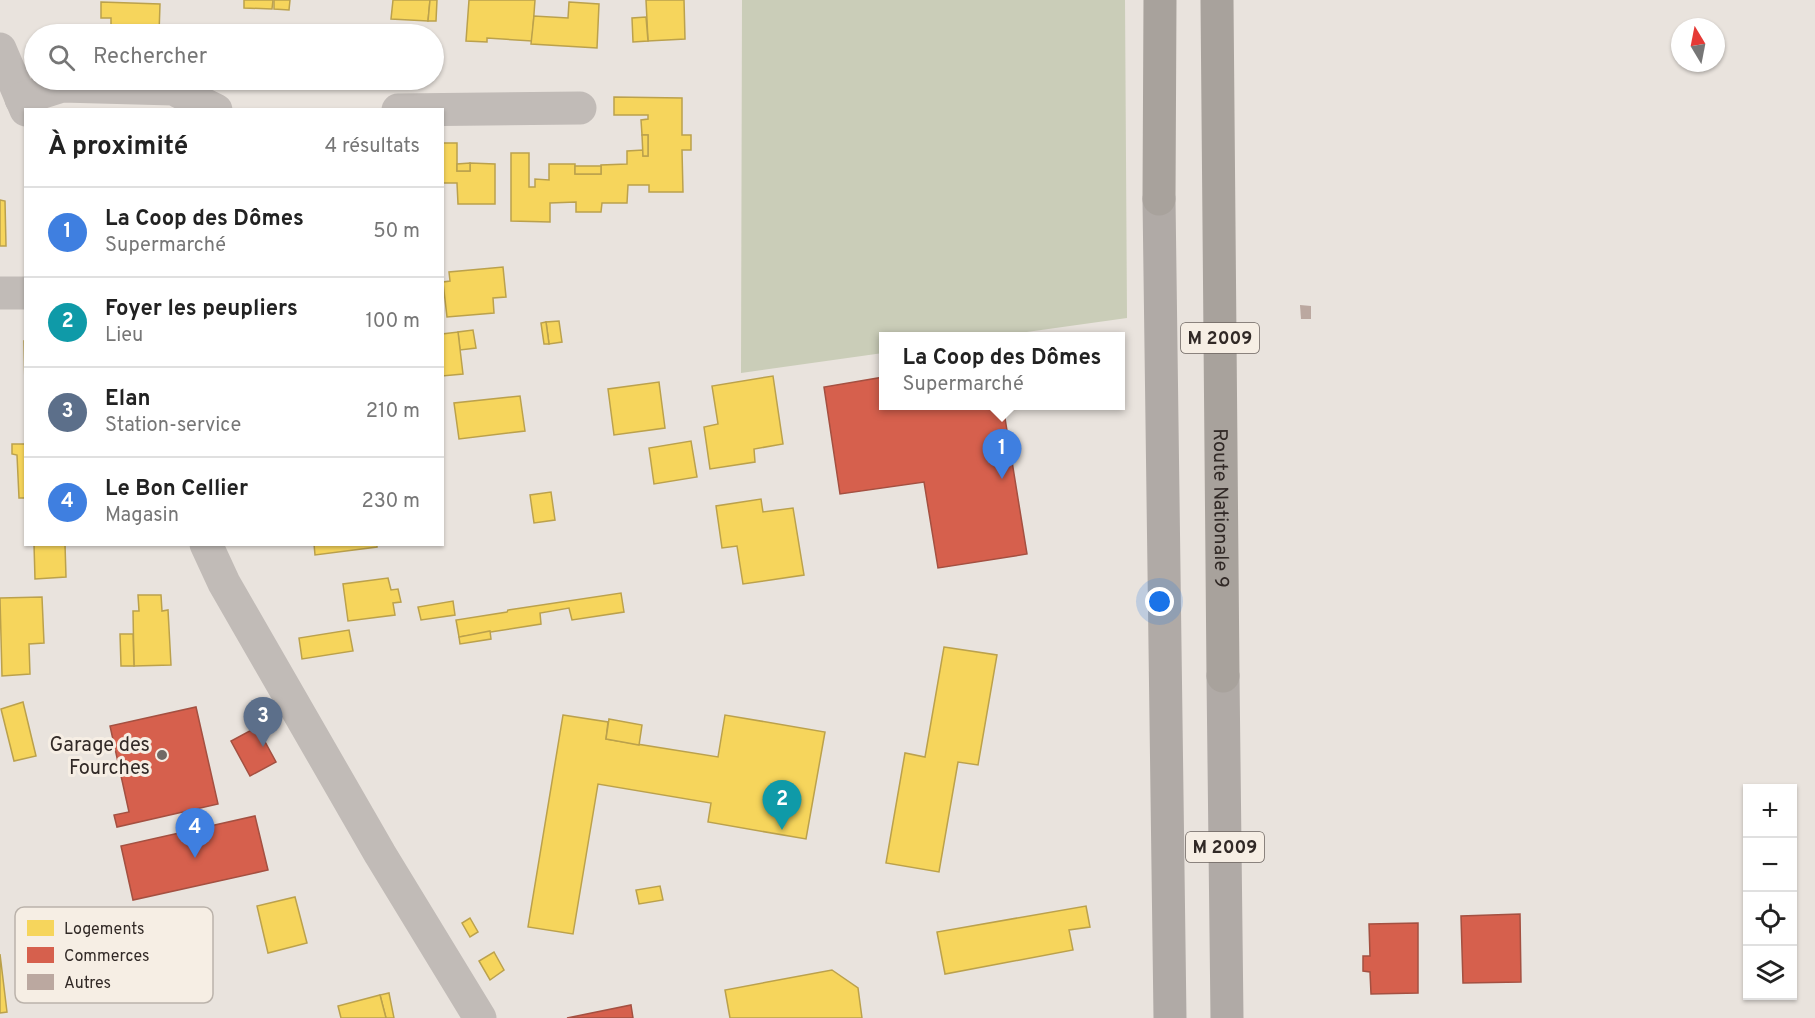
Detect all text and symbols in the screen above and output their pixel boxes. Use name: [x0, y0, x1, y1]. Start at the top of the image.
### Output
north arrow: [1671, 18, 1725, 72]
search box: [24, 24, 444, 90]
icon: search: [45, 41, 78, 74]
text: Rechercher: [93, 44, 207, 71]
text: À proximité: [48, 131, 188, 164]
text: 4 résultats: [325, 134, 420, 160]
text: La Coop des Dômes: [105, 206, 304, 233]
text: 1: [64, 219, 72, 245]
text: 50 m: [373, 219, 420, 245]
text: Supermarché: [105, 233, 226, 259]
text: Foyer les peupliers: [105, 296, 298, 323]
text: 2: [61, 309, 74, 335]
text: 100 m: [365, 309, 420, 335]
text: Lieu: [105, 323, 143, 349]
road number: M 2009: [1181, 323, 1259, 353]
popup: [879, 332, 1125, 410]
text: La Coop des Dômes: [903, 345, 1101, 372]
text: Supermarché: [903, 372, 1024, 398]
text: Elan: [105, 386, 151, 413]
text: 3: [62, 399, 74, 425]
text: 210 m: [366, 399, 420, 425]
text: Station-service: [105, 413, 241, 439]
street label: Route Nationale 9: [1206, 428, 1233, 588]
pin: 1: [982, 430, 1022, 479]
text: Le Bon Cellier: [105, 476, 248, 503]
text: 4: [61, 489, 74, 515]
text: 230 m: [361, 489, 420, 515]
text: Magasin: [105, 503, 179, 529]
your location: [1145, 587, 1174, 616]
pin: 3: [244, 698, 282, 747]
place label: Garage des Fourches: [49, 733, 150, 782]
marker: Garage des Fourches: [155, 748, 169, 762]
pin: 2: [762, 780, 802, 830]
map controls: [1743, 784, 1797, 1000]
button: +: [1743, 784, 1797, 838]
pin: 4: [176, 808, 214, 858]
road number: M 2009: [1186, 832, 1264, 862]
button: −: [1743, 838, 1797, 892]
button: locate: [1743, 892, 1797, 946]
legend: [15, 907, 213, 1003]
text: Logements: [64, 920, 145, 940]
button: layers: [1743, 946, 1797, 1000]
text: Commerces: [64, 947, 150, 967]
text: Autres: [64, 974, 111, 994]

